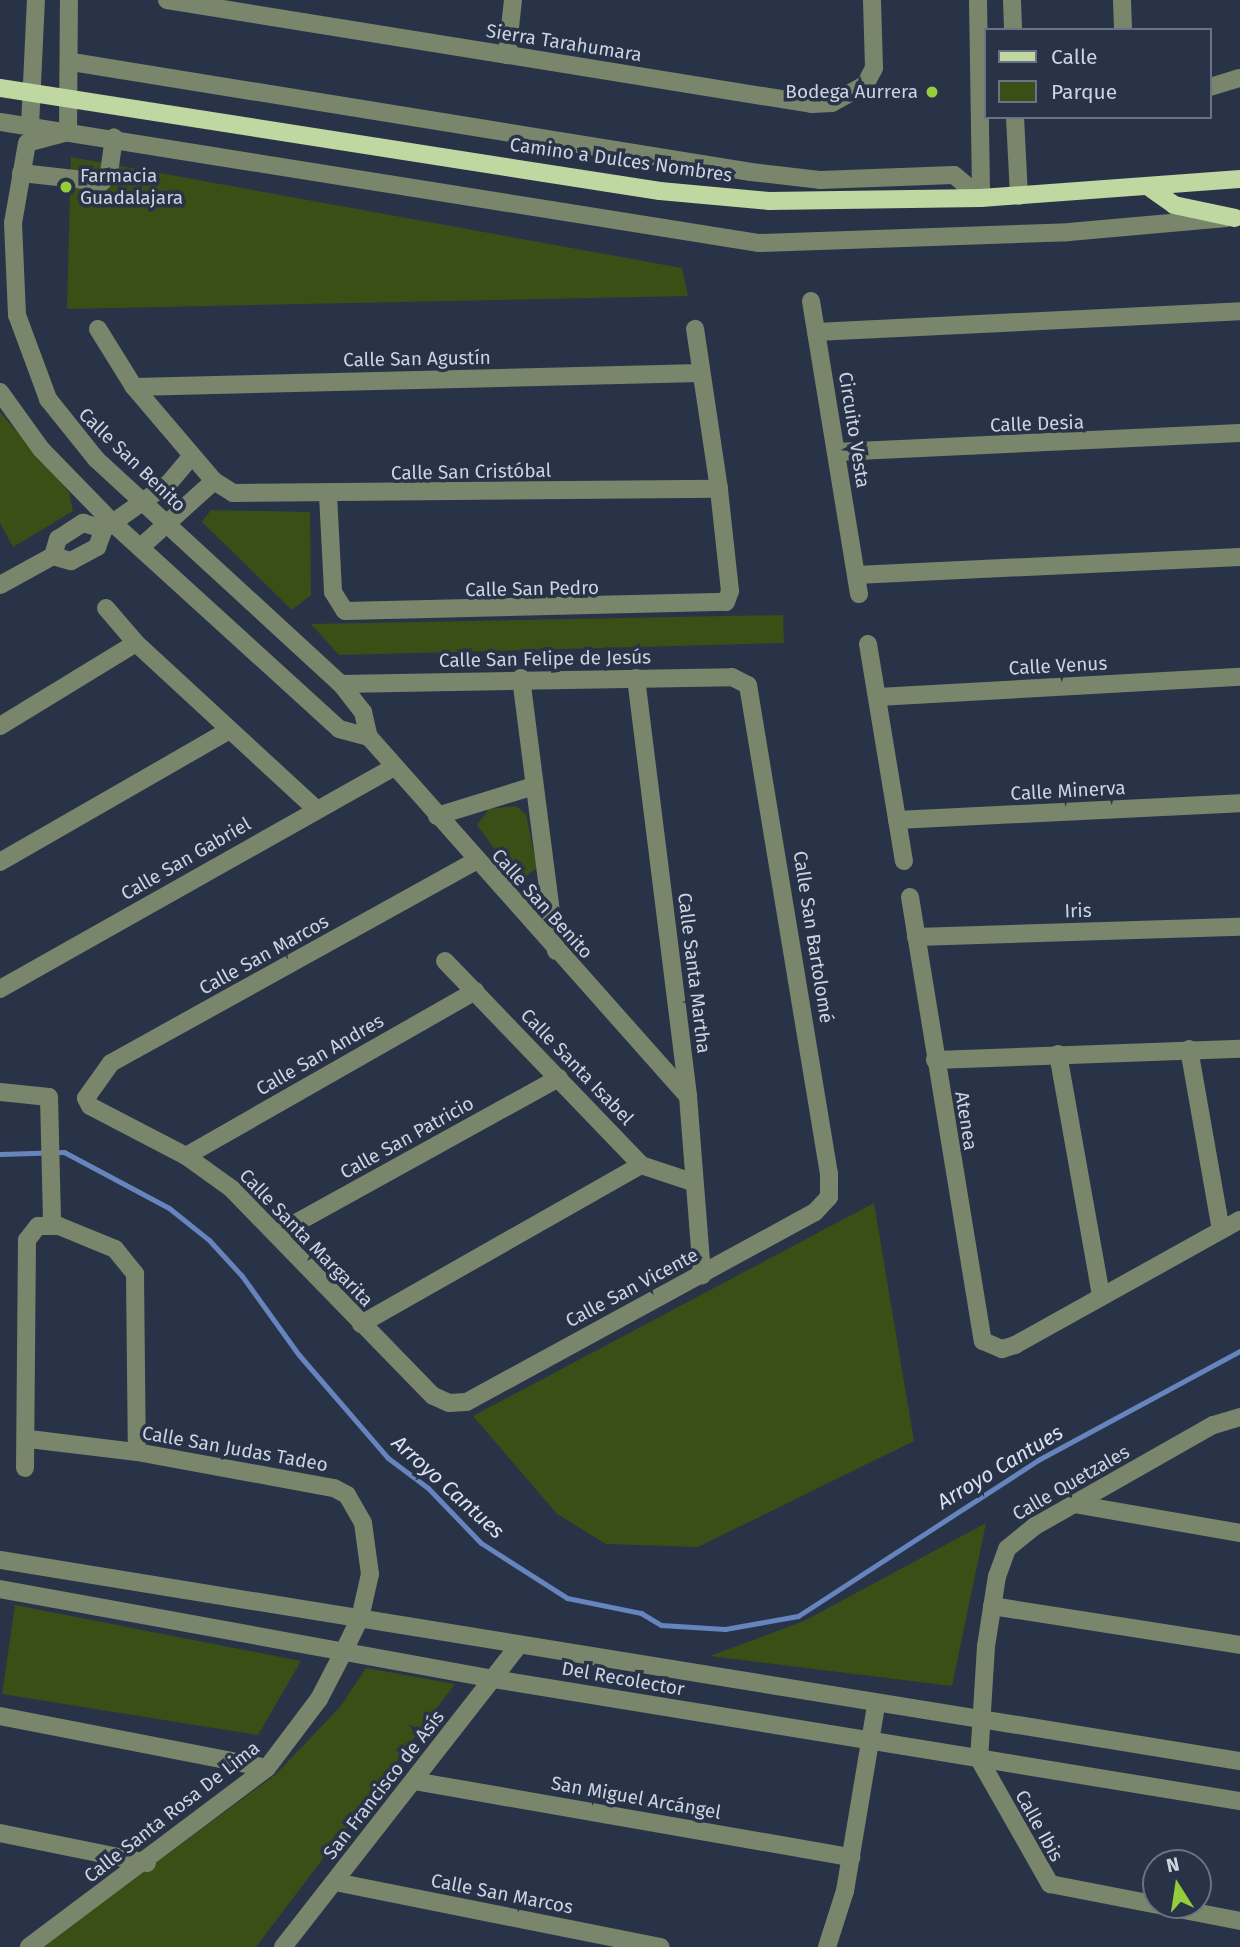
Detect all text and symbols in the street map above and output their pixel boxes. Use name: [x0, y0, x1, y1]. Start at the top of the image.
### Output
street label: Sierra Tarahumara: [484, 19, 644, 67]
legend: [984, 28, 1212, 119]
text: Calle: [1051, 44, 1097, 70]
text: Parque: [1051, 79, 1117, 105]
place label: Bodega Aurrera: [785, 81, 918, 103]
marker: Bodega Aurrera: [924, 84, 940, 100]
street label: Camino a Dulces Nombres: [508, 133, 734, 187]
place label: Farmacia Guadalajara: [80, 165, 183, 209]
marker: Farmacia Guadalajara: [58, 179, 74, 195]
street label: Calle San Agustín: [343, 346, 491, 372]
street label: Circuito Vesta: [834, 370, 874, 490]
street label: Calle San Benito: [74, 403, 190, 517]
street label: Calle Desia: [990, 411, 1084, 437]
street label: Calle San Cristóbal: [391, 459, 551, 485]
street label: Calle San Pedro: [465, 576, 599, 602]
street label: Calle San Felipe de Jesús: [439, 646, 651, 672]
street label: Calle Venus: [1008, 652, 1108, 680]
street label: Calle Minerva: [1010, 777, 1126, 805]
street label: Calle San Gabriel: [117, 813, 255, 905]
street label: Calle San Benito: [487, 844, 597, 964]
street label: Calle San Bartolomé: [788, 849, 838, 1025]
street label: Calle Santa Martha: [673, 891, 715, 1055]
street label: Iris: [1064, 899, 1092, 923]
street label: Calle San Marcos: [195, 910, 333, 1000]
street label: Calle Santa Isabel: [516, 1004, 638, 1130]
street label: Calle San Andres: [252, 1009, 388, 1101]
street label: Atenea: [950, 1090, 982, 1152]
street label: Calle San Patricio: [336, 1092, 478, 1184]
street label: Calle Santa Margarita: [234, 1164, 378, 1312]
street label: Calle San Vicente: [562, 1243, 702, 1333]
water label: Arroyo Cantues: [932, 1420, 1068, 1514]
street label: Calle San Judas Tadeo: [140, 1421, 330, 1477]
water label: Arroyo Cantues: [387, 1430, 509, 1544]
street label: Calle Quetzales: [1008, 1440, 1134, 1526]
street label: Del Recolector: [560, 1657, 686, 1701]
street label: San Francisco de Asís: [319, 1706, 449, 1864]
street label: Calle Santa Rosa De Lima: [80, 1736, 264, 1888]
street label: San Miguel Arcángel: [549, 1772, 723, 1824]
street label: Calle Ibis: [1010, 1786, 1068, 1866]
north arrow: [1142, 1849, 1212, 1919]
text: N: [1164, 1852, 1181, 1877]
street label: Calle San Marcos: [429, 1869, 575, 1919]

